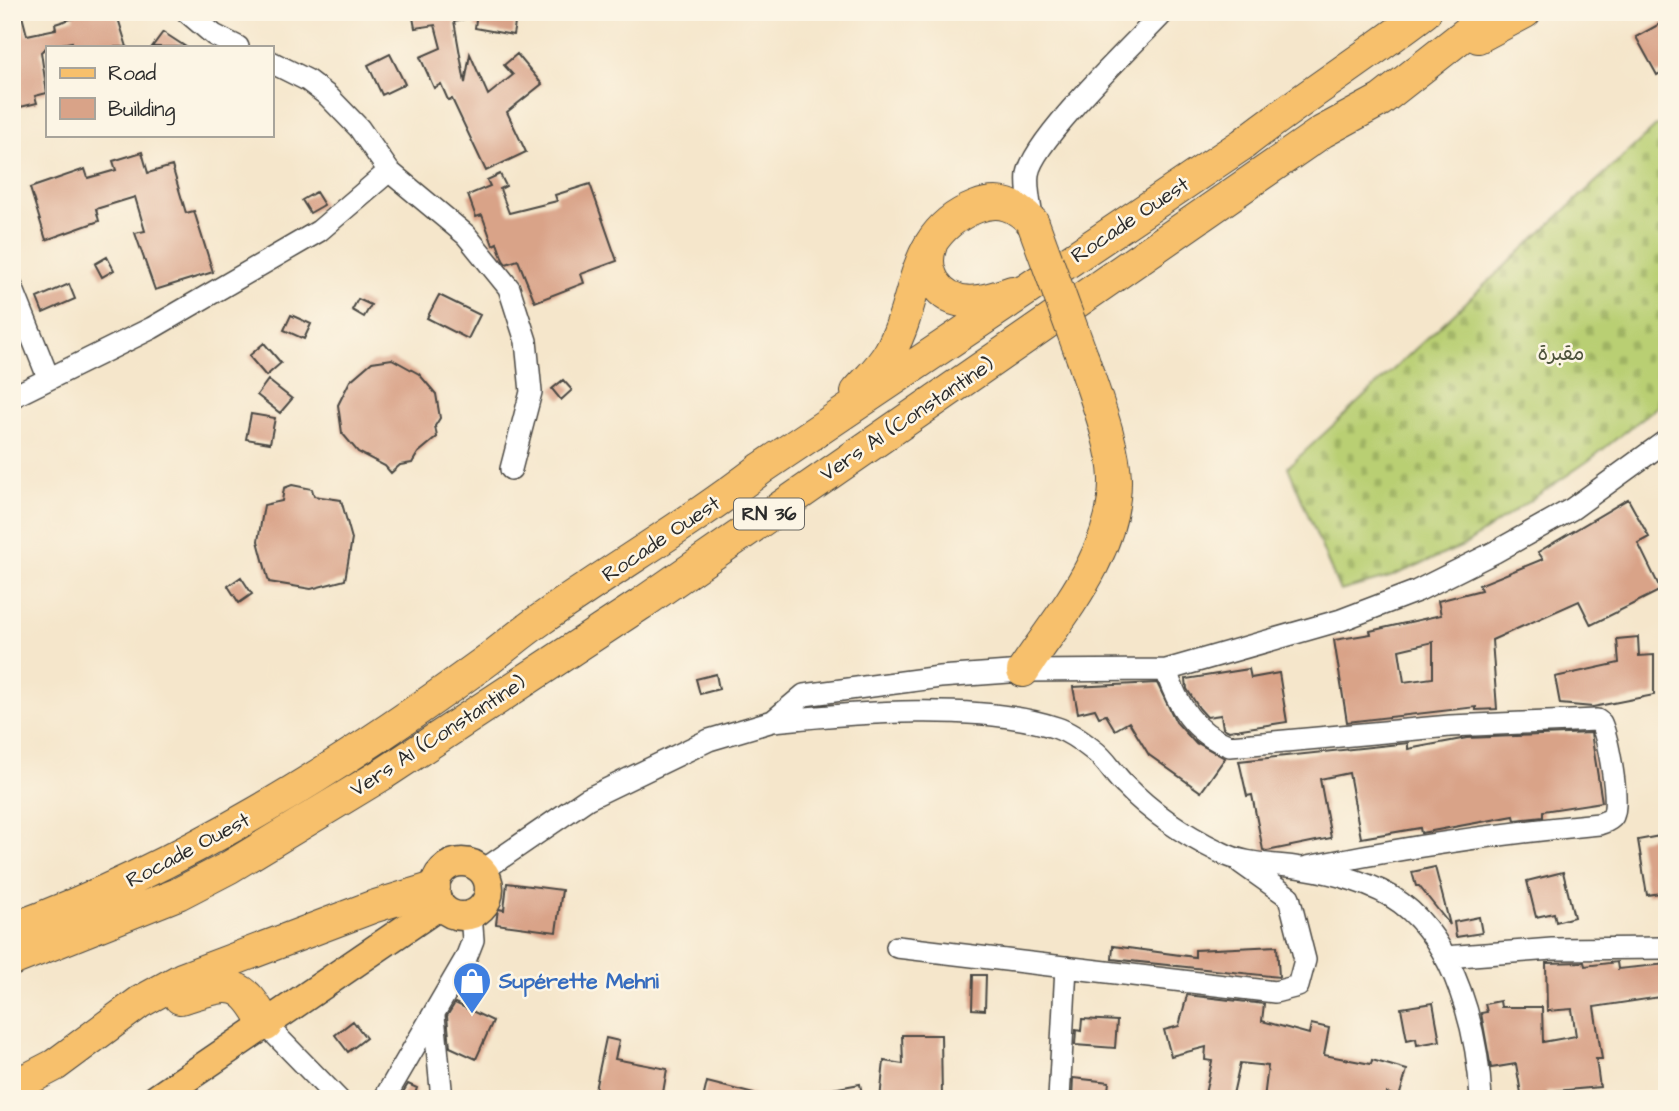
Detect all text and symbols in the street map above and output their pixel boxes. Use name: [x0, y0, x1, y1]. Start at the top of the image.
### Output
legend: [46, 46, 273, 136]
text: Road: [108, 59, 156, 88]
text: Building: [108, 95, 176, 126]
street label: Rocade Ouest: [1065, 170, 1195, 270]
park label: مقبرة: [1537, 339, 1585, 368]
street label: Vers A1 (Constantine): [814, 350, 1000, 488]
street label: Rocade Ouest: [596, 489, 726, 589]
road number: RN 36: [734, 499, 804, 530]
street label: Vers A1 (Constantine): [344, 668, 532, 804]
street label: Rocade Ouest: [121, 805, 255, 895]
shop icon: Supérette Mehni: [451, 960, 493, 1015]
place label: Supérette Mehni: [498, 967, 660, 997]

